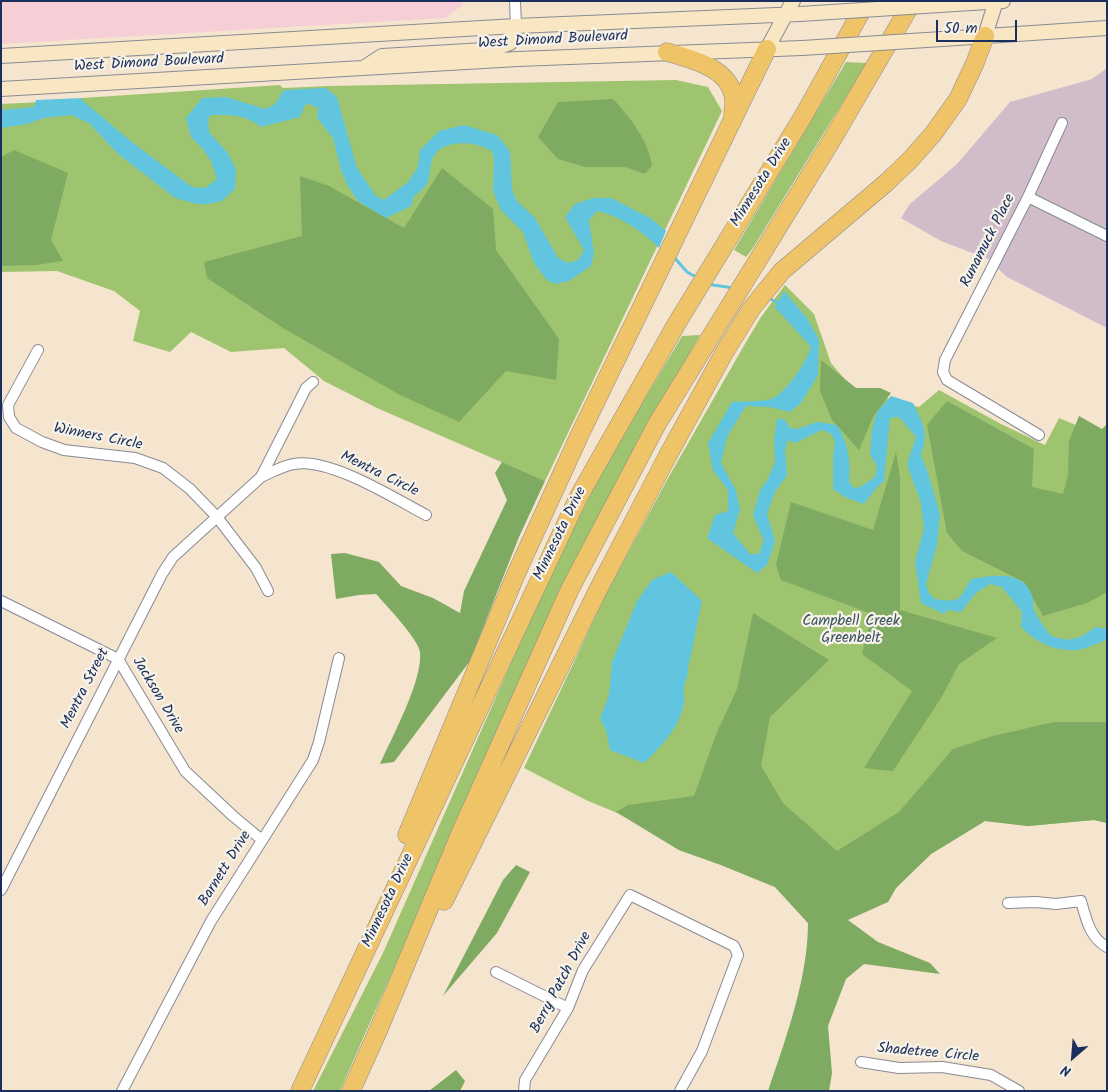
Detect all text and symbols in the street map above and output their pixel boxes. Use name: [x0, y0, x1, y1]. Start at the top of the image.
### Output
scale bar: [938, 10, 1019, 42]
text: 50 m: [944, 17, 978, 41]
street label: West Dimond Boulevard: [478, 28, 628, 54]
street label: West Dimond Boulevard: [74, 51, 224, 77]
street label: Minnesota Drive: [727, 135, 797, 231]
street label: Runamuck Place: [958, 191, 1020, 291]
street label: Winners Circle: [52, 421, 144, 455]
street label: Mentra Circle: [337, 448, 421, 502]
street label: Minnesota Drive: [531, 484, 591, 584]
park label: Campbell Creek Greenbelt: [802, 613, 900, 648]
street label: Mentra Street: [58, 646, 114, 732]
street label: Jackson Drive: [127, 654, 187, 738]
street label: Barnett Drive: [196, 828, 256, 910]
street label: Minnesota Drive: [359, 851, 419, 951]
street label: Berry Patch Drive: [528, 929, 596, 1037]
north arrow: [1048, 1032, 1098, 1082]
street label: Shadetree Circle: [876, 1041, 980, 1067]
text: N: [1057, 1059, 1075, 1082]

